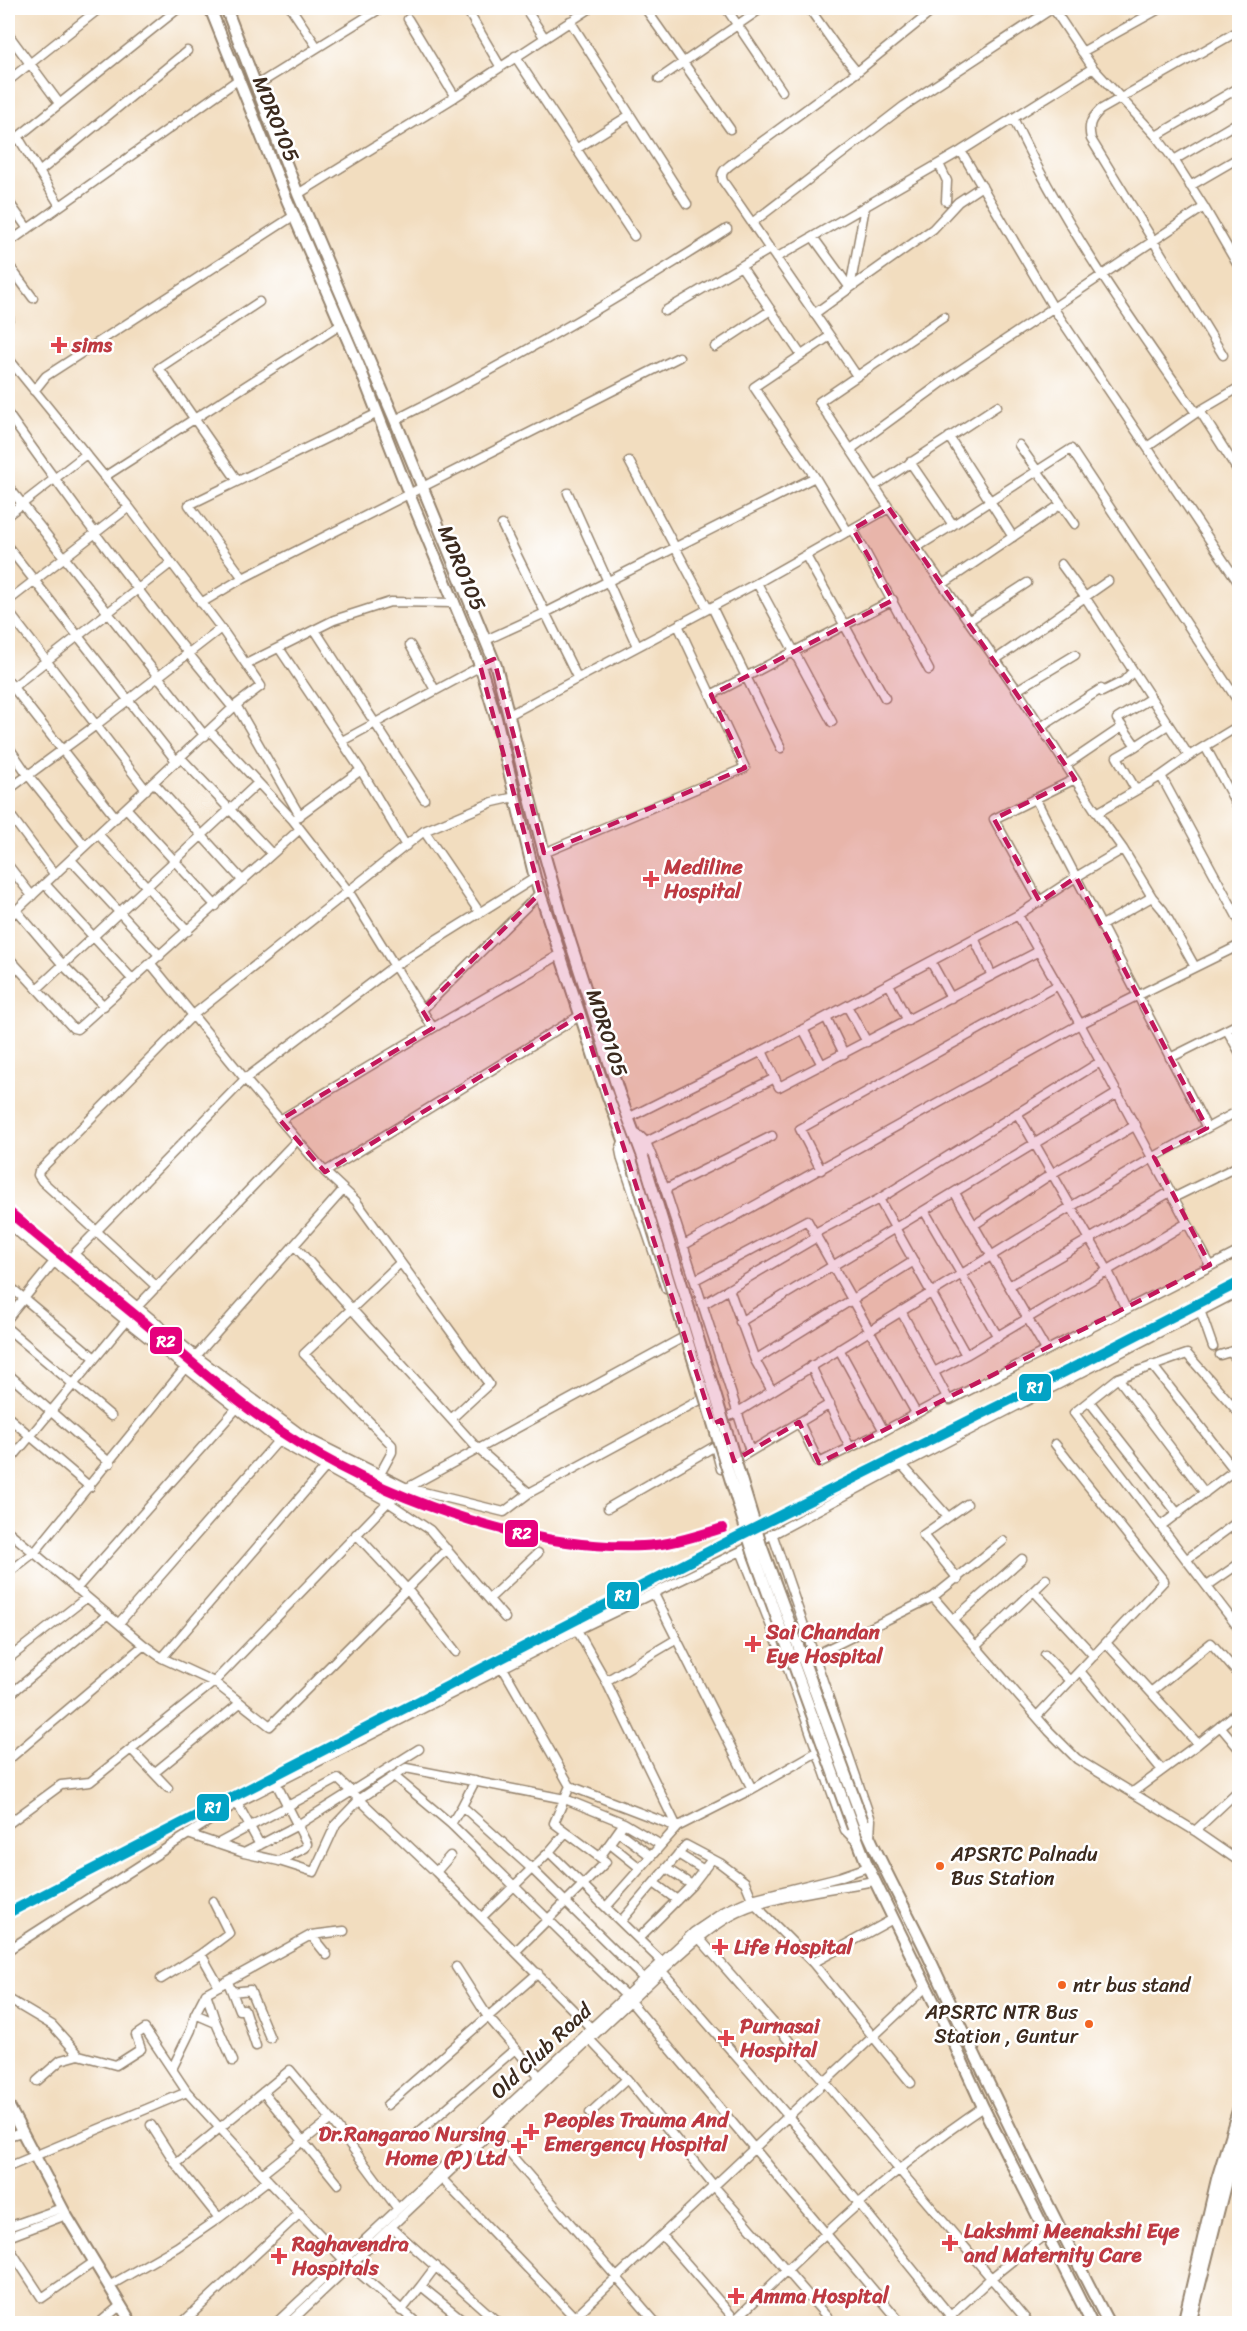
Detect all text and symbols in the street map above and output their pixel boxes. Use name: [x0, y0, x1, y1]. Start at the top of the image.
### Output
street label: MDR0105: [241, 70, 311, 168]
place label: sims: [71, 326, 113, 364]
marker: sims: [50, 336, 68, 354]
street label: MDR0105: [427, 519, 497, 617]
place label: Mediline Hospital: [663, 848, 743, 910]
marker: Mediline Hospital: [642, 870, 660, 888]
street label: MDR0105: [575, 984, 639, 1082]
line badge: R2: [149, 1326, 183, 1355]
text: R2: [156, 1327, 176, 1356]
line badge: R1: [1018, 1373, 1052, 1402]
text: R1: [1026, 1373, 1043, 1402]
line badge: R2: [504, 1519, 539, 1548]
text: R2: [512, 1519, 532, 1548]
line badge: R1: [606, 1581, 640, 1610]
text: R1: [614, 1581, 631, 1610]
place label: Sai Chandan Eye Hospital: [765, 1613, 884, 1675]
marker: Sai Chandan Eye Hospital: [744, 1635, 762, 1653]
line badge: R1: [196, 1793, 230, 1822]
text: R1: [204, 1793, 221, 1822]
place label: APSRTC Palnadu Bus Station: [950, 1837, 1098, 1896]
marker: APSRTC Palnadu Bus Station: [934, 1860, 946, 1872]
place label: Life Hospital: [734, 1928, 854, 1966]
marker: Life Hospital: [711, 1938, 729, 1956]
place label: ntr bus stand: [1073, 1968, 1192, 2003]
marker: ntr bus stand: [1056, 1979, 1068, 1991]
street label: Old Club Road: [481, 1992, 602, 2109]
place label: APSRTC NTR Bus Station , Guntur: [924, 1995, 1079, 2054]
place label: Purnasai Hospital: [739, 2007, 821, 2069]
marker: APSRTC NTR Bus Station , Guntur: [1083, 2018, 1095, 2030]
marker: Purnasai Hospital: [717, 2029, 735, 2047]
place label: Peoples Trauma And Emergency Hospital: [544, 2101, 730, 2163]
place label: Dr.Rangarao Nursing Home (P) Ltd: [318, 2115, 508, 2177]
marker: Peoples Trauma And Emergency Hospital: [522, 2123, 540, 2141]
marker: Dr.Rangarao Nursing Home (P) Ltd: [510, 2137, 528, 2155]
place label: Lakshmi Meenakshi Eye and Maternity Care: [963, 2212, 1180, 2274]
place label: Raghavendra Hospitals: [291, 2225, 409, 2287]
marker: Lakshmi Meenakshi Eye and Maternity Care: [941, 2234, 959, 2252]
marker: Raghavendra Hospitals: [270, 2247, 288, 2265]
place label: Amma Hospital: [749, 2277, 890, 2315]
marker: Amma Hospital: [727, 2287, 745, 2305]

